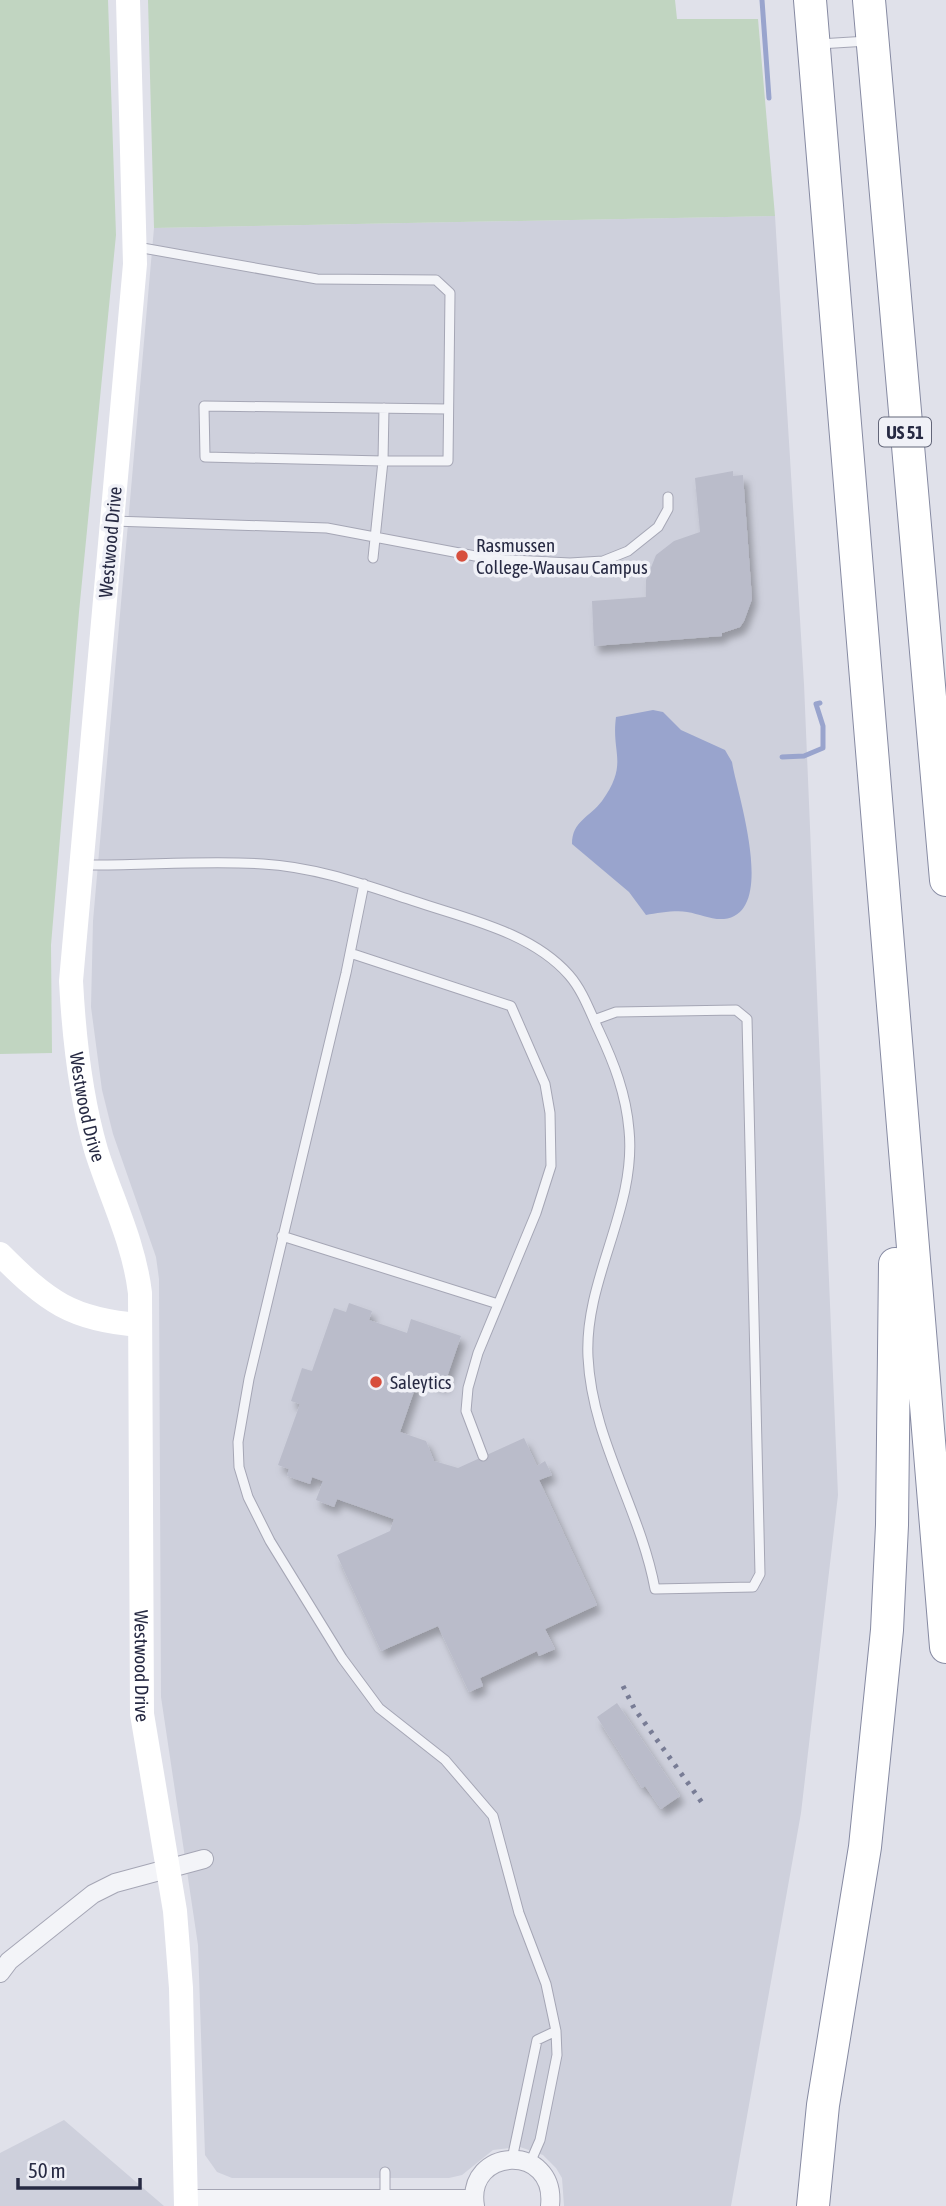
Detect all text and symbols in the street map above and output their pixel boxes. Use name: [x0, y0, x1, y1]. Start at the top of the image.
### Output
road number: US 51: [879, 418, 931, 446]
street label: Westwood Drive: [94, 485, 126, 599]
place label: Rasmussen College-Wausau Campus: [476, 534, 648, 578]
marker: Rasmussen College-Wausau Campus: [454, 548, 470, 564]
street label: Westwood Drive: [66, 1051, 110, 1165]
place label: Saleytics: [390, 1371, 452, 1393]
marker: Saleytics: [368, 1374, 384, 1390]
street label: Westwood Drive: [131, 1610, 154, 1723]
scale bar: [18, 2146, 140, 2190]
text: 50 m: [28, 2158, 66, 2182]

